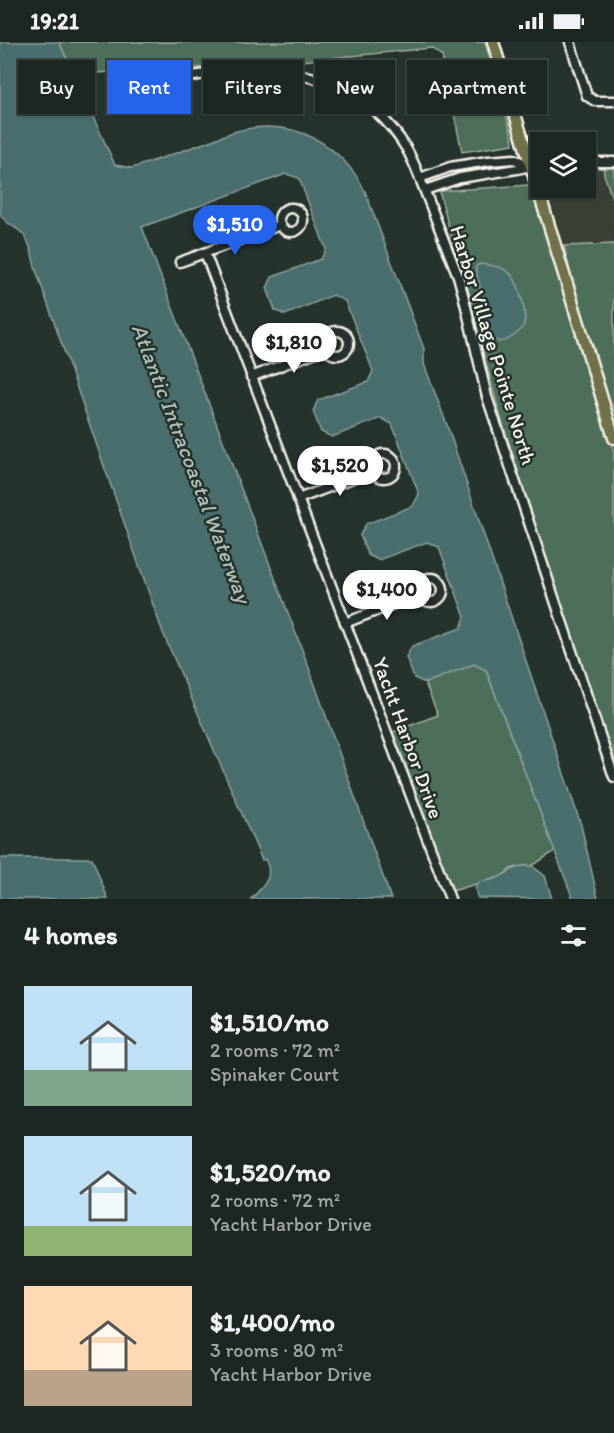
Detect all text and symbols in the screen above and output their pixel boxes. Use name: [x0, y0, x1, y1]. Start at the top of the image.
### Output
text: 19:21: [30, 8, 79, 35]
chip: Buy: [18, 60, 95, 114]
chip: Rent: [107, 60, 191, 114]
chip: Filters: [203, 60, 303, 114]
chip: New: [315, 60, 395, 114]
chip: Apartment: [407, 60, 547, 114]
map controls: [530, 132, 596, 198]
button: layers: [530, 132, 596, 198]
pin: $1,510: [186, 205, 284, 256]
text: $1,510: [207, 212, 263, 236]
street label: Harbor Village Pointe North: [445, 222, 542, 468]
water label: Atlantic Intracoastal Waterway: [126, 320, 258, 609]
pin: $1,810: [245, 323, 343, 374]
text: $1,810: [266, 330, 322, 354]
pin: $1,520: [291, 446, 389, 497]
text: $1,520: [311, 453, 369, 477]
pin: $1,400: [338, 570, 436, 621]
text: $1,400: [357, 577, 417, 601]
street label: Yacht Harbor Drive: [368, 654, 449, 822]
text: 4 homes: [24, 919, 118, 951]
icon: filters: [557, 919, 590, 952]
text: $1,510/mo: [210, 1006, 329, 1038]
icon: home: [72, 1010, 144, 1082]
text: 2 rooms · 72 m²: [210, 1038, 340, 1062]
text: Spinaker Court: [210, 1062, 339, 1086]
text: $1,520/mo: [210, 1156, 331, 1188]
icon: home: [72, 1160, 144, 1232]
text: 2 rooms · 72 m²: [210, 1188, 340, 1212]
text: Yacht Harbor Drive: [210, 1212, 372, 1236]
text: $1,400/mo: [210, 1306, 335, 1338]
icon: home: [72, 1310, 144, 1382]
text: 3 rooms · 80 m²: [210, 1338, 343, 1362]
text: Yacht Harbor Drive: [210, 1362, 372, 1386]

